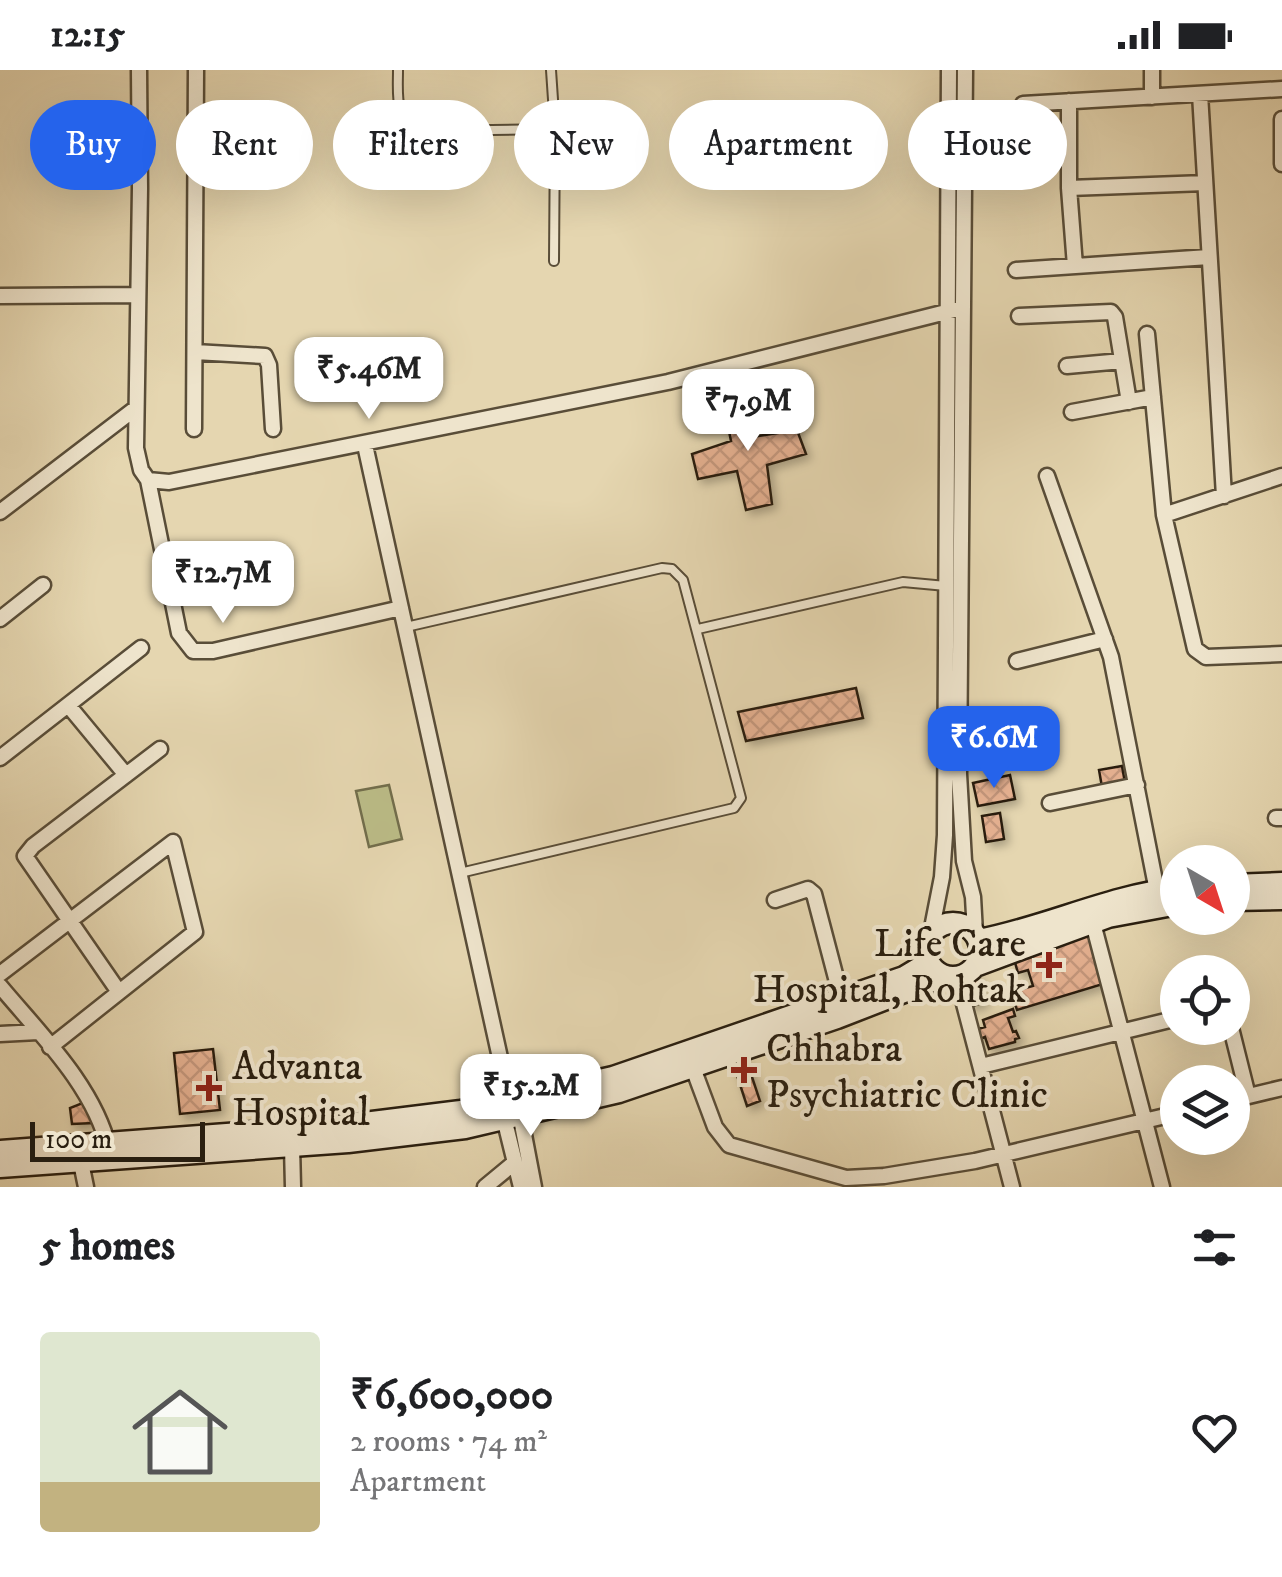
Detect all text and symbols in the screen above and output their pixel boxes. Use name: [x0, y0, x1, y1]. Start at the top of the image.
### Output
text: 12:15: [50, 11, 125, 59]
chip: Buy: [30, 100, 156, 190]
chip: Rent: [176, 100, 313, 190]
chip: Filters: [333, 100, 494, 190]
chip: New: [514, 100, 649, 190]
chip: Apartment: [669, 100, 888, 190]
chip: House: [908, 100, 1067, 190]
pin: ₹5.46M: [288, 337, 450, 422]
text: ₹5.46M: [316, 349, 422, 389]
pin: ₹7.9M: [678, 369, 818, 454]
text: ₹7.9M: [704, 381, 792, 421]
pin: ₹12.7M: [142, 541, 304, 626]
text: ₹12.7M: [174, 553, 272, 593]
pin: ₹6.6M: [924, 706, 1064, 791]
text: ₹6.6M: [950, 718, 1038, 758]
north arrow: [1160, 845, 1250, 935]
map controls: [1160, 845, 1250, 1155]
place label: Life Care Hospital, Rohtak: [752, 920, 1026, 1016]
marker: Life Care Hospital, Rohtak: [1036, 952, 1062, 978]
button: locate: [1160, 955, 1250, 1045]
place label: Chhabra Psychiatric Clinic: [766, 1025, 1048, 1121]
place label: Advanta Hospital: [232, 1043, 370, 1139]
pin: ₹15.2M: [450, 1054, 612, 1139]
marker: Chhabra Psychiatric Clinic: [731, 1057, 757, 1083]
button: layers: [1160, 1065, 1250, 1155]
text: ₹15.2M: [482, 1066, 580, 1106]
marker: Advanta Hospital: [196, 1075, 222, 1101]
scale bar: [30, 1117, 205, 1162]
text: 100 m: [45, 1122, 112, 1157]
icon: filters: [1187, 1220, 1242, 1275]
text: 5 homes: [40, 1221, 175, 1273]
text: ₹6,600,000: [350, 1370, 553, 1422]
icon: home: [120, 1372, 240, 1492]
icon: heart: [1187, 1405, 1242, 1460]
text: 2 rooms · 74 m²: [350, 1422, 547, 1462]
text: Apartment: [350, 1462, 486, 1502]

